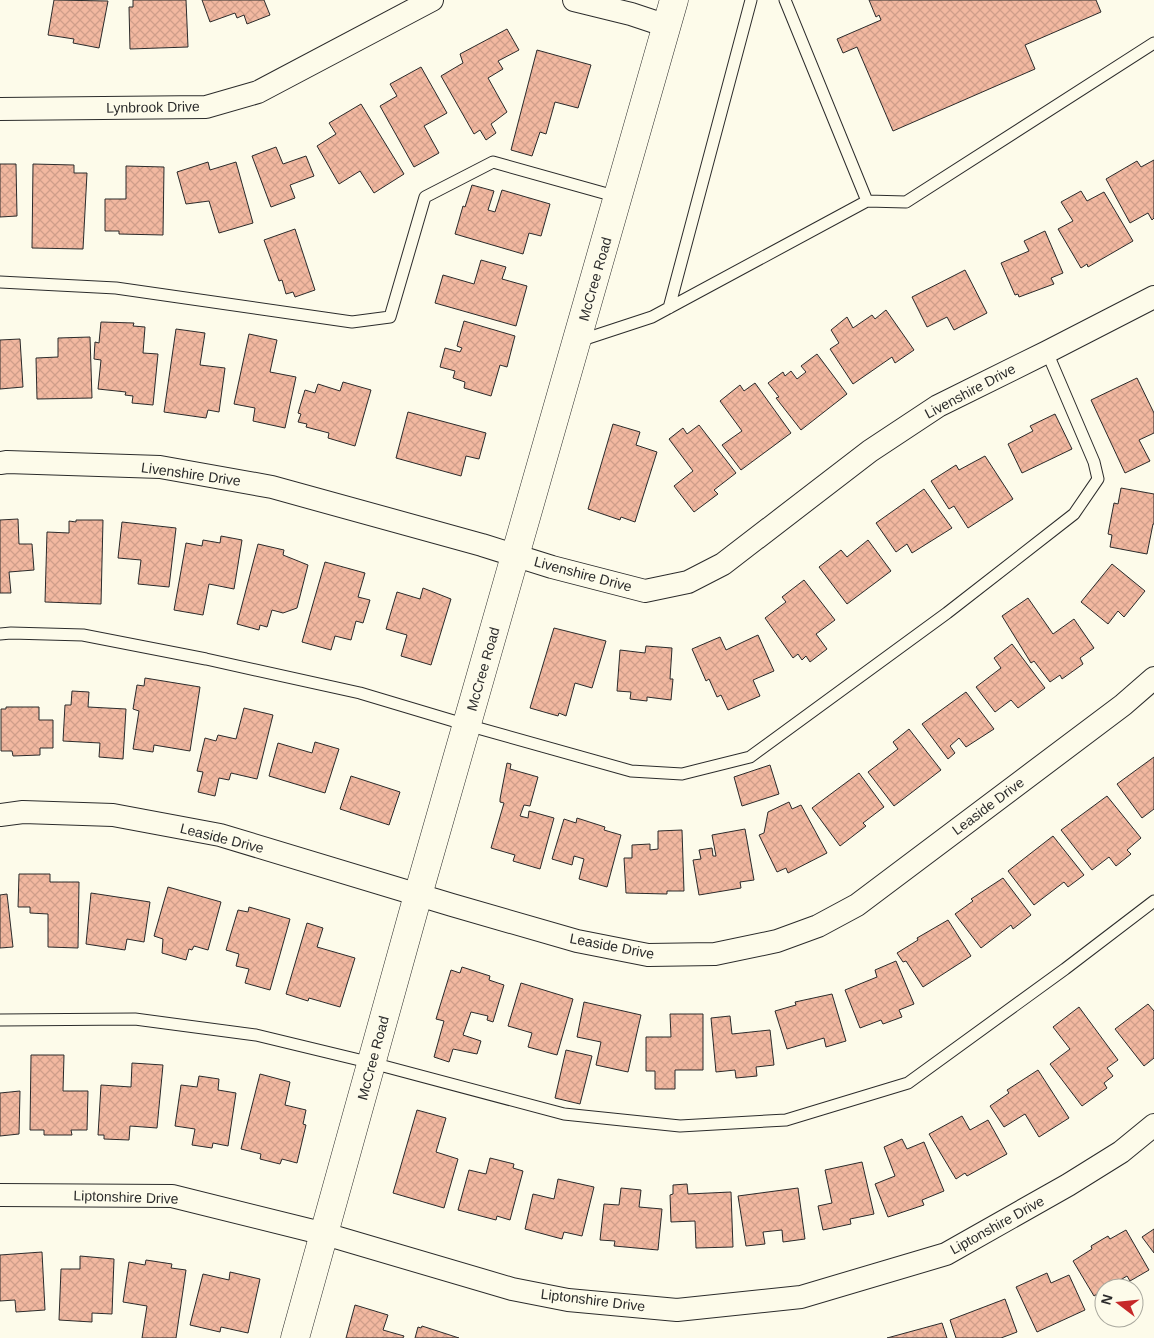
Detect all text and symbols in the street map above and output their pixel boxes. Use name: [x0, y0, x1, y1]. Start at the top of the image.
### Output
street label: Lynbrook Drive: [106, 98, 200, 116]
street label: McCree Road: [575, 235, 615, 323]
street label: Livenshire Drive: [922, 360, 1018, 422]
street label: Livenshire Drive: [140, 459, 242, 489]
street label: Livenshire Drive: [532, 553, 634, 595]
street label: McCree Road: [463, 625, 503, 713]
street label: Leaside Drive: [949, 774, 1027, 838]
street label: Leaside Drive: [179, 820, 266, 856]
street label: Leaside Drive: [568, 930, 656, 962]
street label: McCree Road: [354, 1014, 392, 1102]
street label: Liptonshire Drive: [73, 1187, 179, 1207]
street label: Liptonshire Drive: [947, 1192, 1047, 1257]
north arrow: [1094, 1278, 1144, 1328]
street label: Liptonshire Drive: [540, 1286, 646, 1314]
text: N: [1097, 1292, 1116, 1306]

